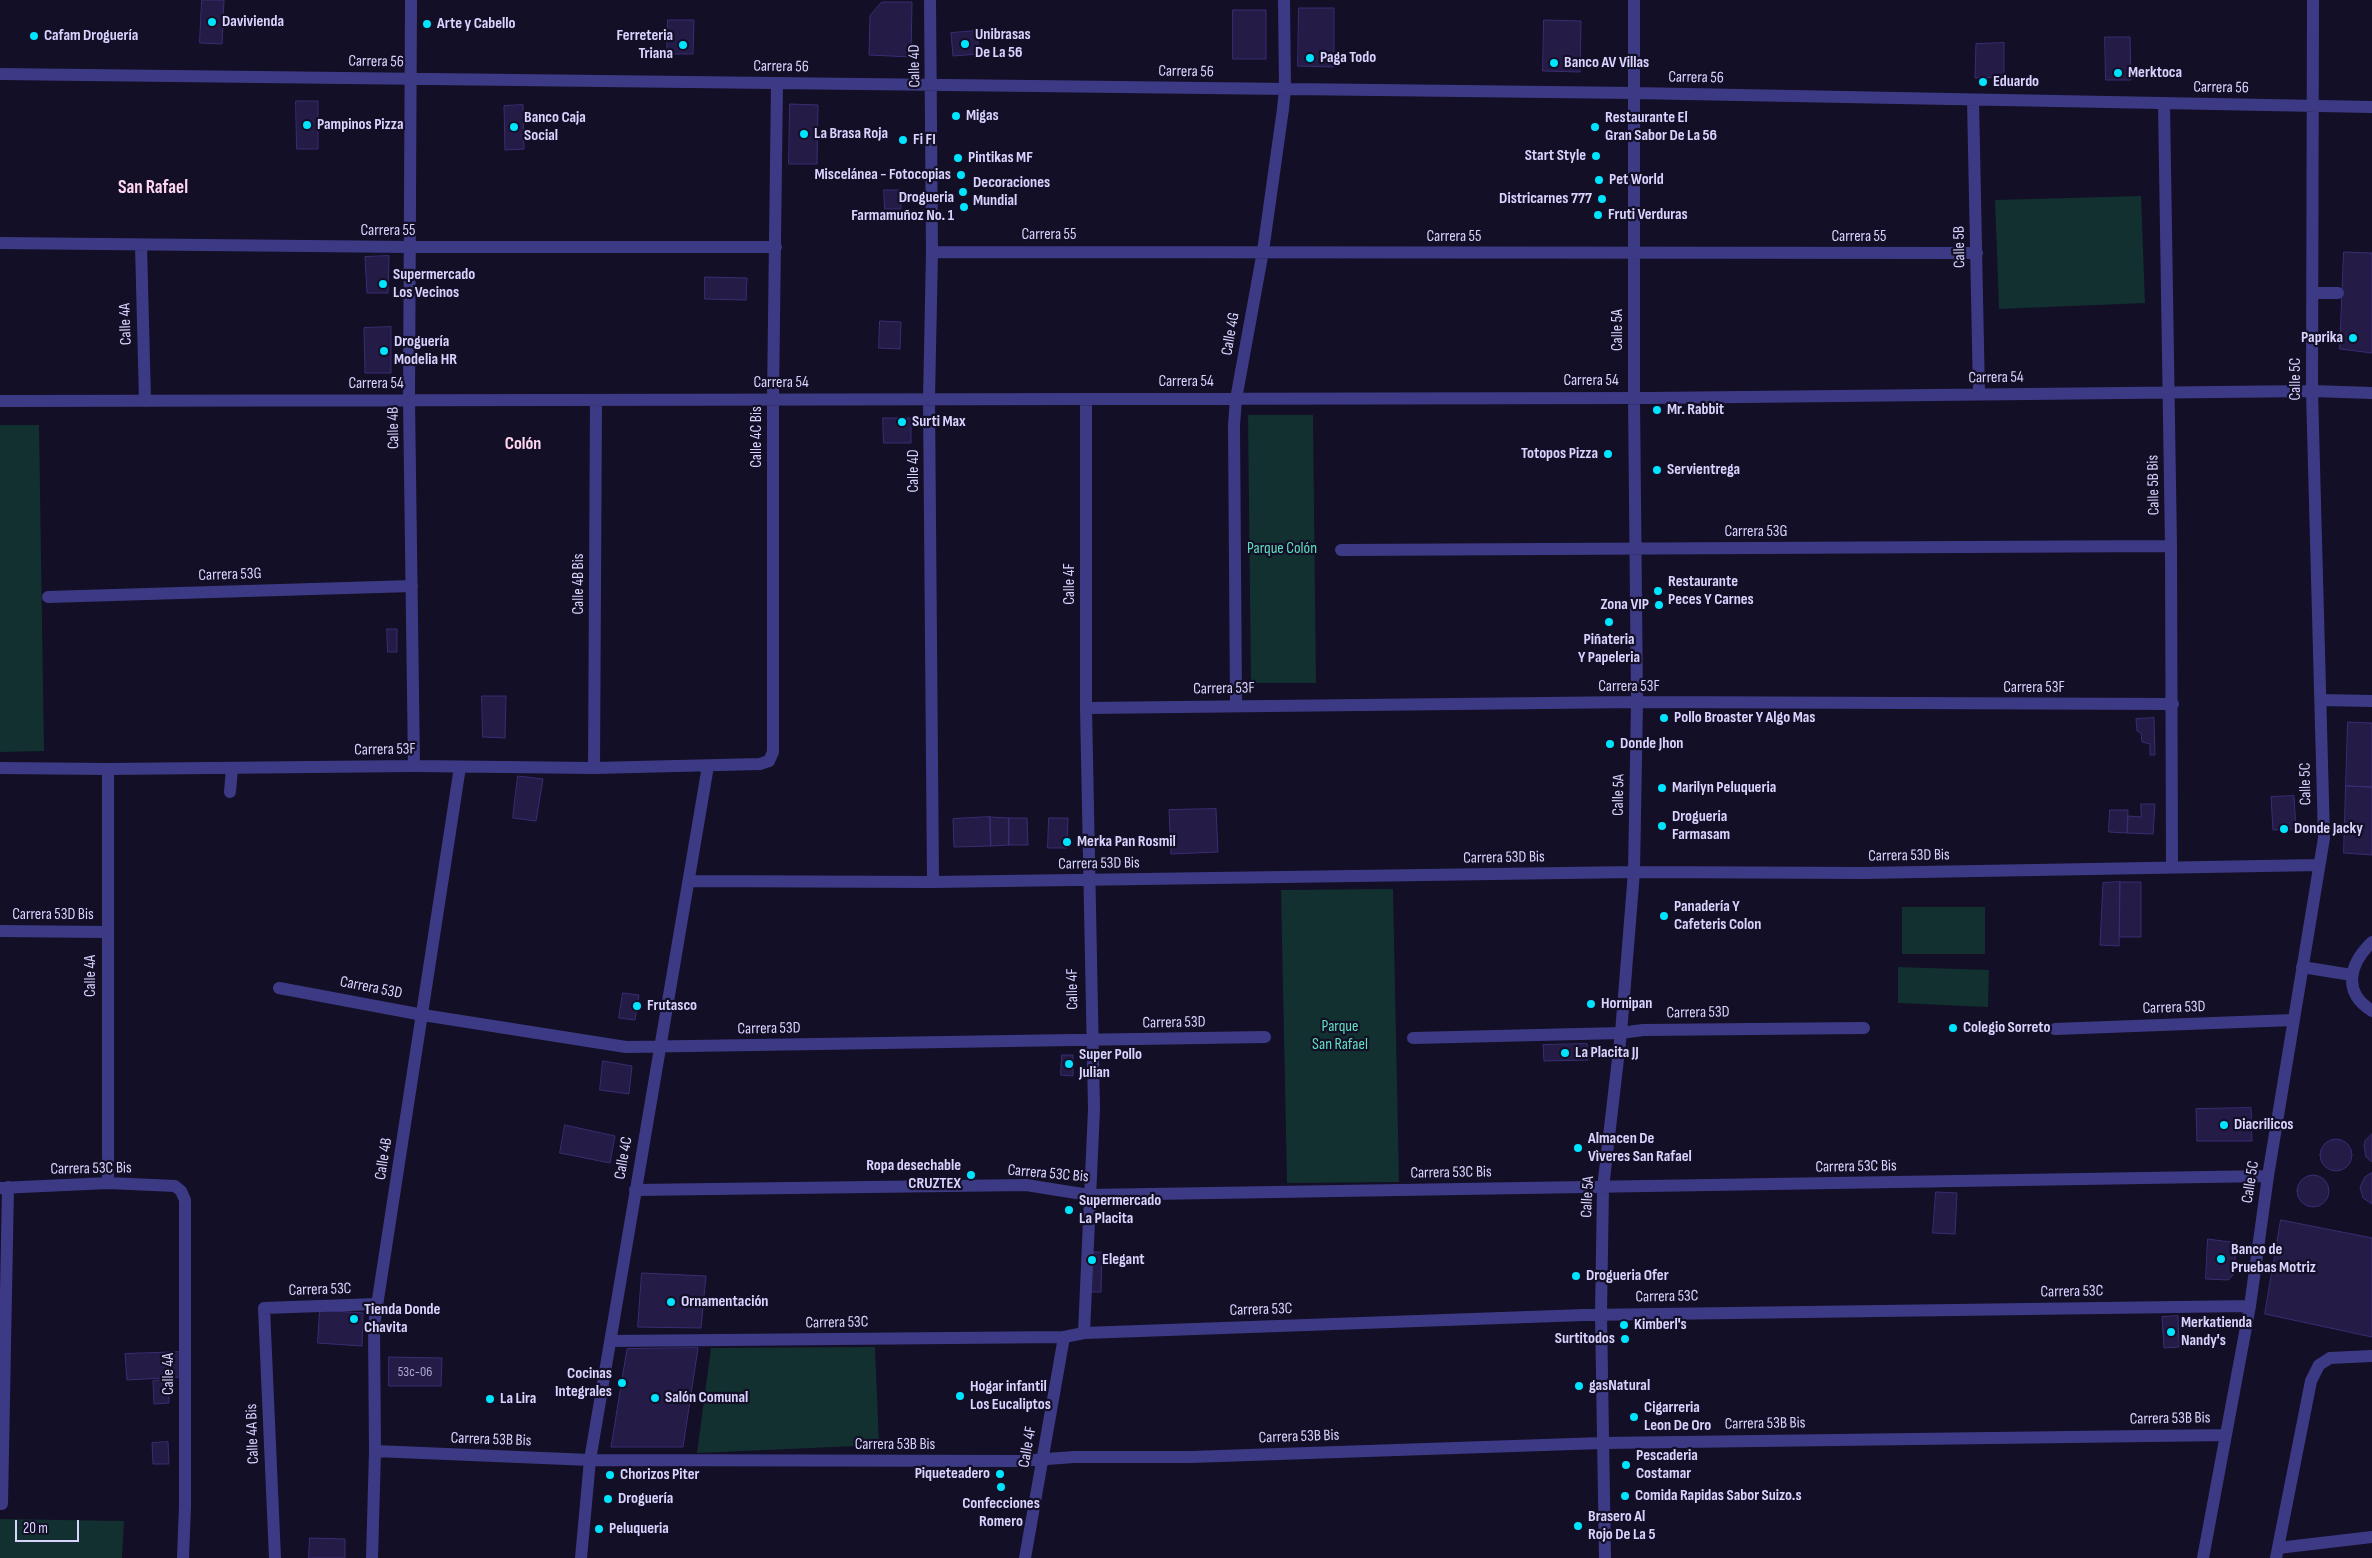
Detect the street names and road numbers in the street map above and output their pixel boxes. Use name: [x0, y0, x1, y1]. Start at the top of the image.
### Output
street label: Calle 4D: [905, 44, 925, 88]
street label: Carrera 56: [348, 52, 404, 72]
street label: Carrera 56: [753, 57, 809, 77]
street label: Carrera 56: [1158, 62, 1214, 82]
street label: Carrera 56: [1668, 68, 1724, 88]
street label: Carrera 56: [2193, 78, 2249, 98]
street label: Carrera 55: [361, 221, 415, 241]
street label: Carrera 55: [1022, 225, 1076, 245]
street label: Calle 5B: [1950, 226, 1970, 268]
street label: Carrera 55: [1427, 227, 1481, 247]
street label: Carrera 55: [1832, 227, 1886, 247]
street label: Calle 4A: [116, 303, 136, 345]
street label: Calle 5A: [1608, 309, 1628, 351]
street label: Calle 4G: [1218, 311, 1244, 357]
street label: Calle 5C: [2286, 358, 2306, 400]
street label: Carrera 54: [1968, 368, 2024, 388]
street label: Carrera 54: [1563, 371, 1619, 391]
street label: Carrera 54: [1158, 372, 1214, 392]
street label: Carrera 54: [753, 373, 809, 393]
street label: Carrera 54: [348, 374, 404, 394]
street label: Calle 4C Bis: [747, 406, 767, 468]
street label: Calle 4B: [384, 407, 404, 449]
street label: Calle 4D: [904, 449, 924, 493]
street label: Calle 5B Bis: [2144, 455, 2164, 515]
street label: Carrera 53G: [1724, 522, 1788, 542]
street label: Calle 4B Bis: [569, 554, 589, 614]
street label: Calle 4F: [1060, 563, 1080, 605]
street label: Carrera 53G: [198, 564, 262, 586]
street label: Carrera 53F: [1598, 677, 1660, 697]
street label: Carrera 53F: [2003, 678, 2065, 698]
street label: Carrera 53F: [1193, 679, 1255, 699]
street label: Carrera 53F: [354, 740, 416, 760]
street label: Calle 5C: [2296, 762, 2316, 806]
street label: Calle 5A: [1609, 774, 1629, 816]
street label: Carrera 53D Bis: [1868, 846, 1950, 866]
street label: Carrera 53D Bis: [1463, 848, 1545, 868]
street label: Carrera 53D Bis: [1058, 854, 1140, 874]
street label: Carrera 53D Bis: [12, 905, 94, 925]
street label: Calle 4A: [81, 955, 101, 997]
street label: Calle 4F: [1063, 968, 1083, 1010]
street label: Carrera 53D: [338, 973, 404, 1003]
street label: Carrera 53D: [2142, 997, 2206, 1019]
street label: Carrera 53D: [1666, 1003, 1730, 1023]
street label: Carrera 53D: [1142, 1013, 1206, 1033]
street label: Carrera 53D: [737, 1019, 801, 1039]
street label: Calle 4C: [611, 1135, 637, 1181]
street label: Calle 4B: [371, 1137, 397, 1181]
street label: Carrera 53C Bis: [1815, 1157, 1897, 1177]
street label: Carrera 53C Bis: [50, 1159, 132, 1179]
street label: Calle 5C: [2238, 1159, 2264, 1205]
street label: Carrera 53C Bis: [1007, 1161, 1089, 1187]
street label: Carrera 53C Bis: [1410, 1163, 1492, 1183]
street label: Calle 5A: [1577, 1176, 1599, 1218]
street label: Carrera 53C: [288, 1279, 352, 1301]
street label: Carrera 53C: [2040, 1282, 2104, 1302]
street label: Carrera 53C: [1635, 1287, 1699, 1307]
street label: Carrera 53C: [1229, 1299, 1293, 1321]
street label: Carrera 53C: [805, 1313, 869, 1333]
street label: Calle 4A: [159, 1353, 179, 1395]
street label: Calle 4A Bis: [242, 1403, 264, 1465]
street label: Carrera 53B Bis: [2130, 1409, 2210, 1429]
street label: Carrera 53B Bis: [1725, 1414, 1805, 1434]
street label: Calle 4F: [1015, 1425, 1041, 1469]
street label: Carrera 53B Bis: [1258, 1426, 1340, 1448]
street label: Carrera 53B Bis: [450, 1429, 532, 1451]
street label: Carrera 53B Bis: [855, 1435, 935, 1455]

